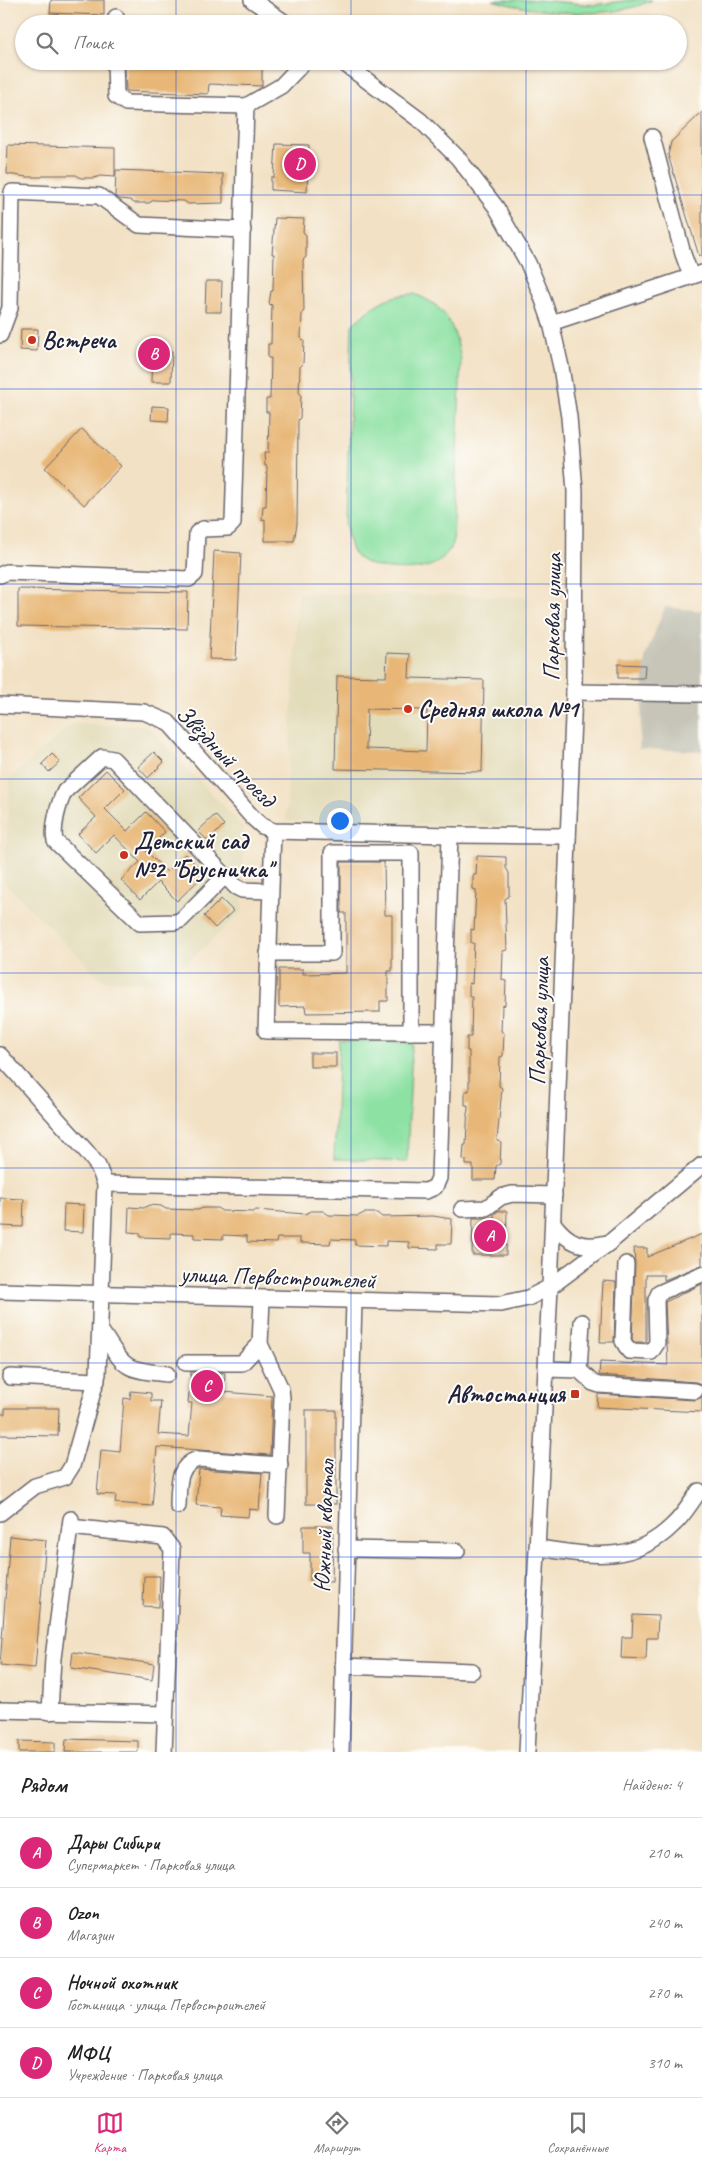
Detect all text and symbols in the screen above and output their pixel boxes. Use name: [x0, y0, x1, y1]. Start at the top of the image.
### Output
search box: [15, 15, 687, 70]
icon: search: [33, 29, 61, 57]
text: Поиск: [73, 31, 113, 55]
pin: D: [284, 145, 316, 183]
place label: Встреча: [42, 325, 117, 355]
marker: Встреча: [26, 334, 38, 346]
pin: B: [138, 335, 170, 373]
street label: Парковая улица: [536, 551, 568, 681]
place label: Средняя школа №1: [418, 694, 581, 724]
street label: Звёздный проезд: [169, 699, 284, 816]
marker: Средняя школа №1: [402, 703, 414, 715]
your location: [327, 808, 353, 834]
place label: Детский сад №2 "Брусничка": [134, 826, 278, 884]
marker: Детский сад №2 "Брусничка": [118, 849, 130, 861]
street label: Парковая улица: [522, 955, 556, 1085]
pin: A: [474, 1217, 506, 1255]
street label: улица Первостроителей: [178, 1259, 378, 1295]
pin: C: [191, 1367, 223, 1405]
place label: Автостанция: [447, 1379, 566, 1409]
marker: Автостанция: [569, 1388, 581, 1400]
street label: Южный квартал: [307, 1457, 341, 1593]
text: Рядом: [20, 1772, 67, 1798]
text: Найдено: 4: [622, 1775, 682, 1795]
text: Дары Сибири: [67, 1831, 159, 1855]
text: A: [32, 1843, 40, 1863]
text: 210 m: [648, 1843, 682, 1863]
text: Супермаркет · Парковая улица: [67, 1855, 234, 1875]
text: Ozon: [67, 1901, 99, 1925]
text: B: [32, 1913, 40, 1933]
text: 240 m: [648, 1913, 682, 1933]
text: Магазин: [67, 1925, 114, 1945]
text: Ночной охотник: [67, 1971, 177, 1995]
text: C: [32, 1983, 40, 2003]
text: 270 m: [648, 1983, 682, 2003]
text: Гостиница · улица Первостроителей: [67, 1995, 265, 2015]
text: МФЦ: [67, 2041, 110, 2065]
text: D: [31, 2053, 41, 2073]
text: 310 m: [648, 2053, 682, 2073]
text: Учреждение · Парковая улица: [67, 2065, 222, 2085]
tab: Карта: [94, 2109, 126, 2156]
tab: Маршрут: [314, 2109, 360, 2156]
tab: Сохранённые: [547, 2109, 608, 2156]

